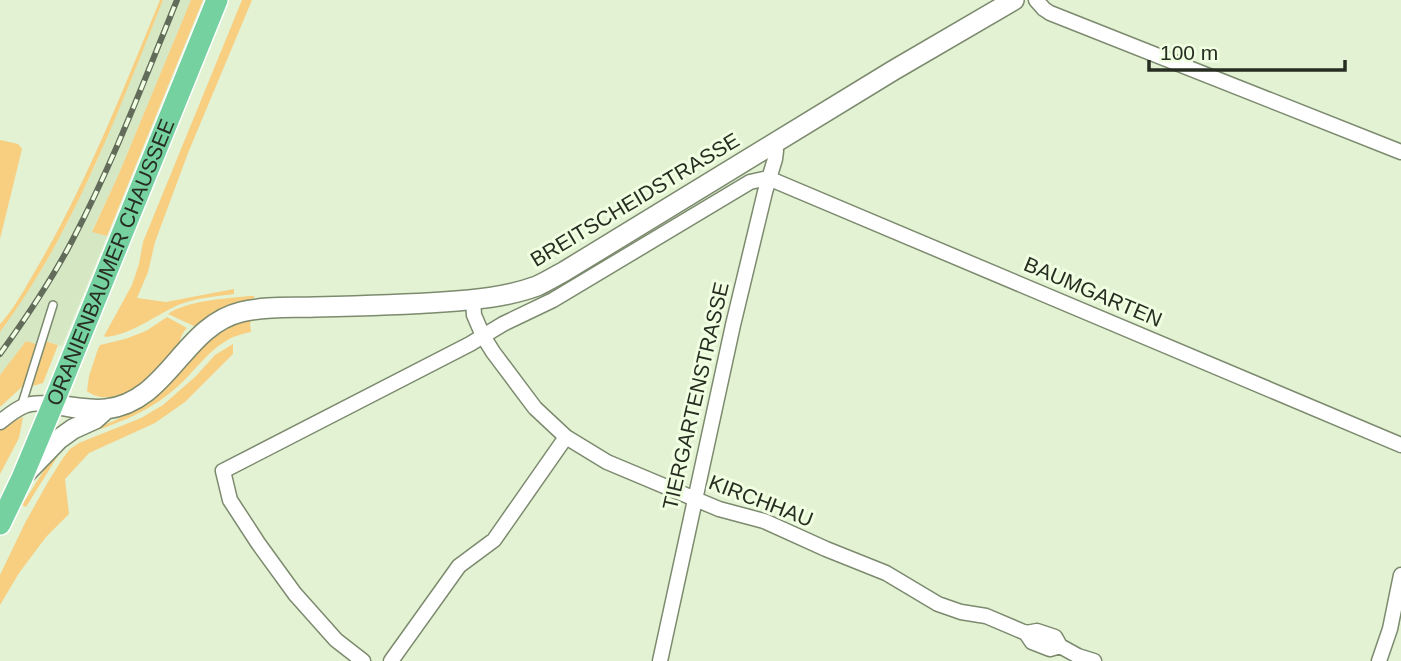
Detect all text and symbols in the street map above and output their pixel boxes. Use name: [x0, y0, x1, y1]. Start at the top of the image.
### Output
scale bar: [1149, 28, 1345, 72]
text: 100 m: [1160, 41, 1218, 64]
street label: ORANIENBAUMER CHAUSSEE: [42, 116, 178, 409]
street label: BREITSCHEIDSTRASSE: [526, 128, 743, 271]
street label: BAUMGARTEN: [1021, 252, 1166, 331]
street label: TIERGARTENSTRASSE: [658, 280, 733, 512]
street label: KIRCHHAU: [706, 470, 817, 531]

